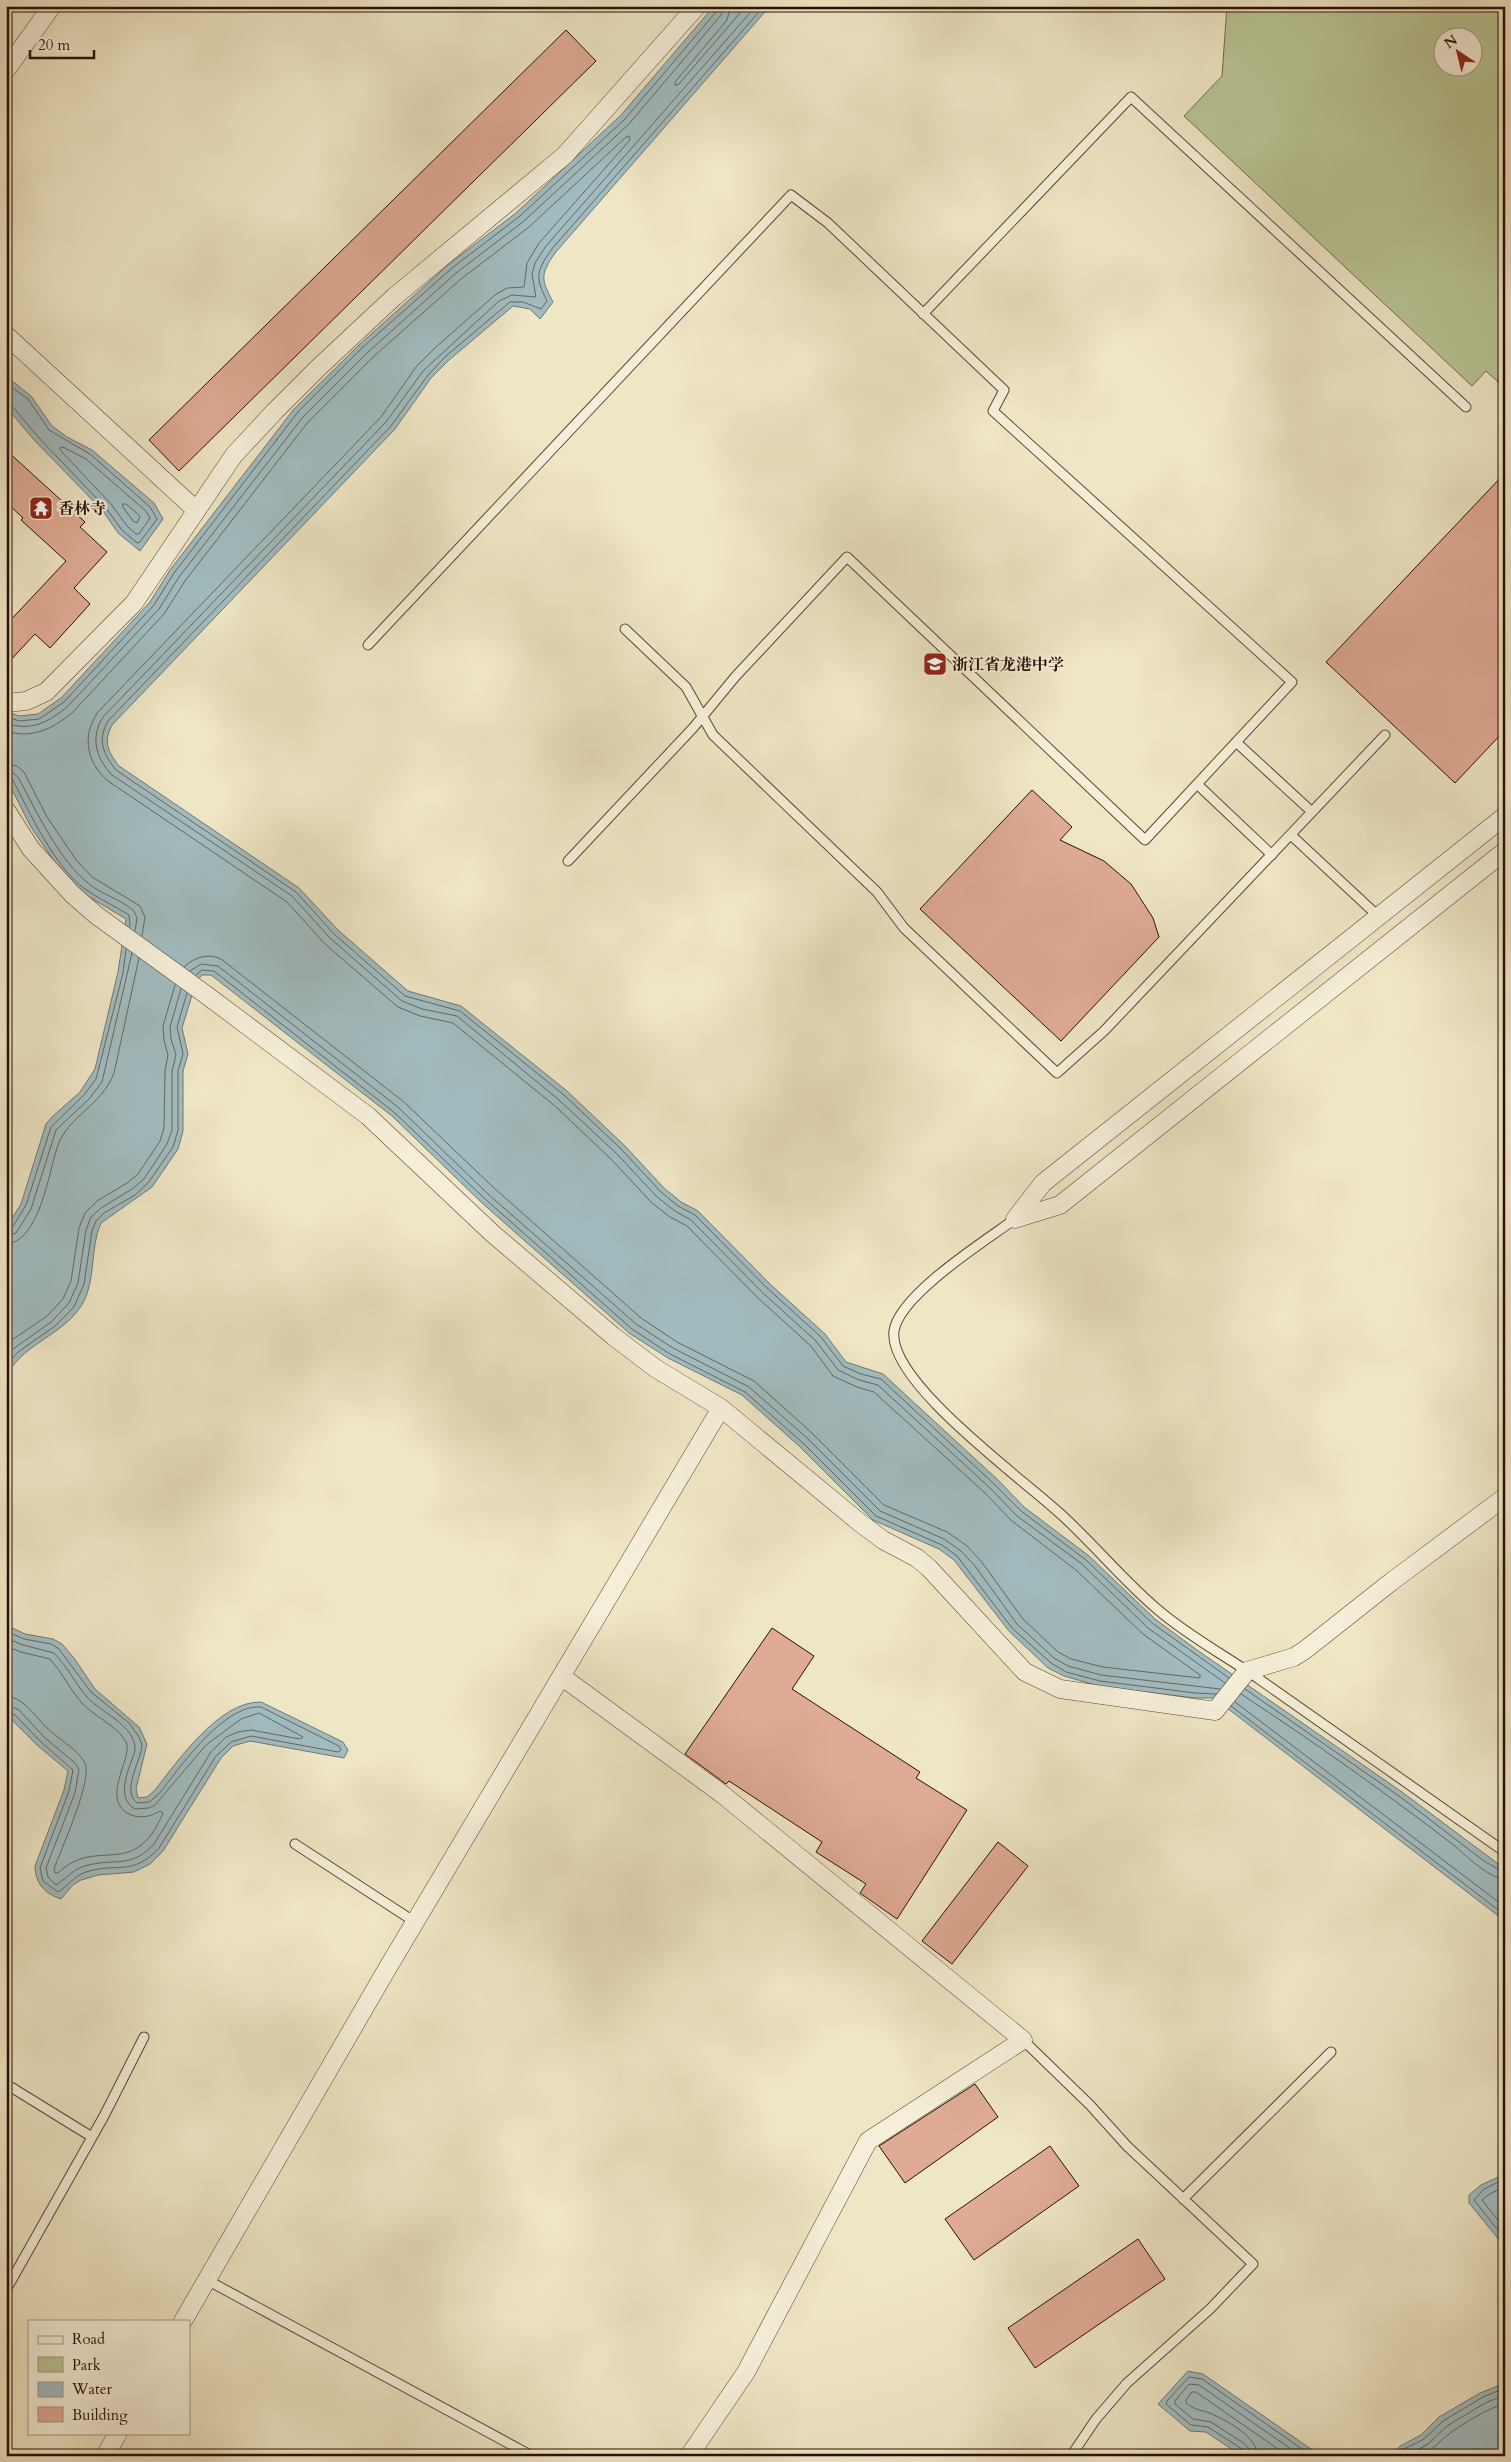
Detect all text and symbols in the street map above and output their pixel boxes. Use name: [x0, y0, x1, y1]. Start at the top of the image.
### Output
scale bar: [30, 28, 94, 60]
north arrow: [1434, 28, 1484, 78]
text: N: [1440, 30, 1461, 53]
text: 20 m: [38, 35, 70, 55]
temple icon: 香林寺: [28, 495, 54, 521]
place label: 香林寺: [58, 498, 106, 520]
school or university icon: 浙江省龙港中学: [922, 651, 948, 677]
place label: 浙江省龙港中学: [952, 654, 1064, 676]
legend: [28, 2320, 190, 2434]
text: Road: [72, 2329, 105, 2349]
text: Park: [72, 2355, 101, 2375]
text: Water: [71, 2379, 113, 2399]
text: Building: [72, 2405, 128, 2425]

